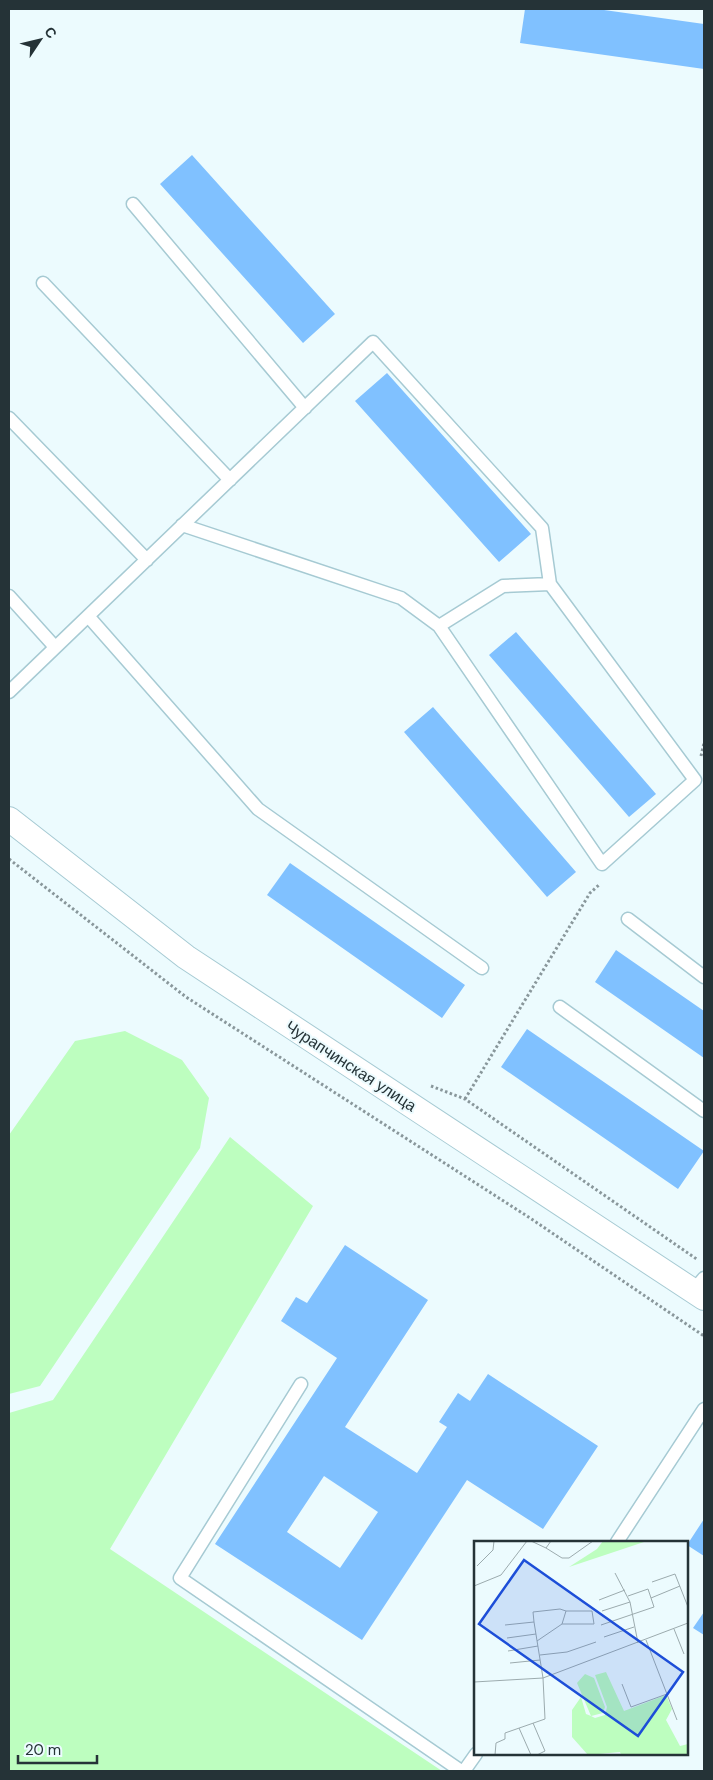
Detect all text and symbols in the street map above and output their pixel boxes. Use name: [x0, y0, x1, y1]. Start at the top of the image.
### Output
north arrow: [15, 15, 65, 65]
text: С: [40, 23, 61, 42]
street label: Чурапчинская улица: [281, 1016, 421, 1116]
inset map: [474, 1541, 688, 1755]
scale bar: [18, 1732, 96, 1764]
text: 20 m: [25, 1740, 61, 1760]

